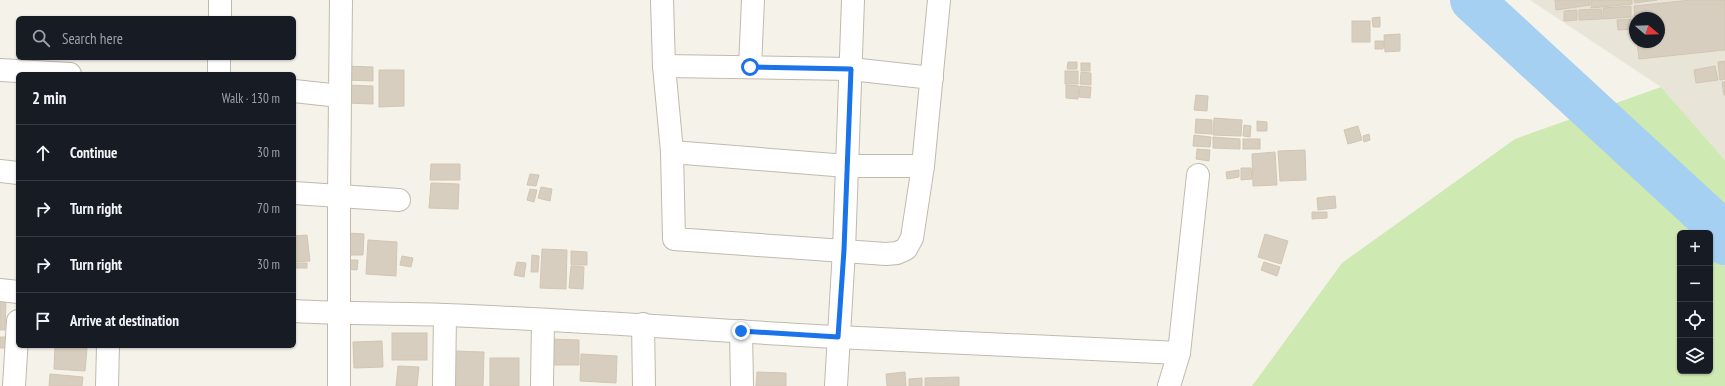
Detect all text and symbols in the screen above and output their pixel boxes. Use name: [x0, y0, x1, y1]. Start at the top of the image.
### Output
north arrow: [1629, 12, 1665, 48]
search box: [16, 16, 296, 60]
icon: search: [30, 27, 52, 49]
text: Search here: [62, 29, 123, 48]
route start: [741, 58, 759, 76]
text: 2 min: [32, 87, 66, 109]
text: Walk · 130 m: [222, 90, 280, 107]
icon: ahead: [32, 142, 54, 164]
text: Continue: [70, 143, 117, 162]
text: 30 m: [257, 144, 280, 161]
icon: right: [32, 198, 54, 220]
text: Turn right: [70, 199, 122, 218]
text: 70 m: [257, 200, 280, 217]
map controls: [1677, 230, 1713, 374]
button: +: [1677, 230, 1713, 266]
icon: right: [32, 254, 54, 276]
text: Turn right: [70, 255, 122, 274]
text: 30 m: [257, 256, 280, 273]
button: −: [1677, 266, 1713, 302]
button: locate: [1677, 302, 1713, 338]
icon: arrive: [32, 310, 54, 332]
text: Arrive at destination: [70, 311, 179, 330]
route end: [732, 322, 750, 340]
button: layers: [1677, 338, 1713, 374]

